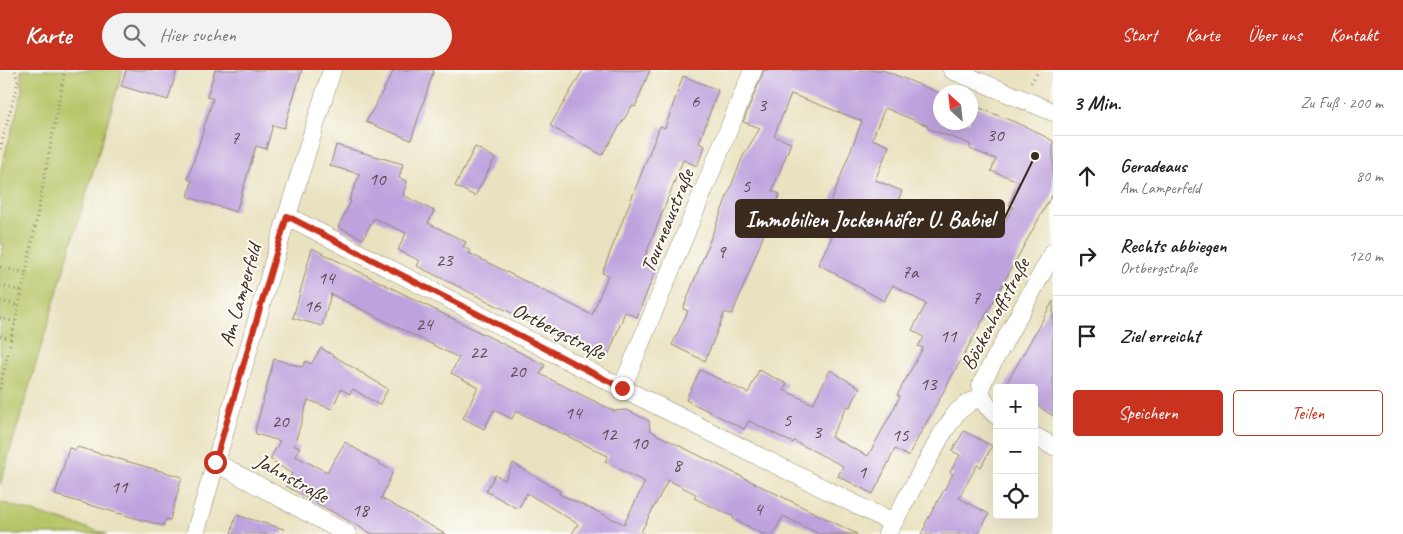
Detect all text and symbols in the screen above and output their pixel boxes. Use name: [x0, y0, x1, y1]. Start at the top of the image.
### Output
search box: [102, 13, 452, 58]
text: Karte: [25, 20, 72, 50]
icon: search: [120, 21, 148, 49]
text: Hier suchen: [160, 23, 236, 47]
text: Start: [1122, 24, 1157, 46]
text: Karte: [1185, 24, 1220, 46]
text: Über uns: [1248, 24, 1302, 46]
text: Kontakt: [1330, 24, 1378, 46]
north arrow: [933, 85, 978, 130]
house number: 6: [691, 89, 701, 113]
text: 3 Min.: [1073, 90, 1121, 116]
house number: 3: [758, 93, 768, 117]
text: Zu Fuß · 200 m: [1300, 93, 1383, 113]
house number: 30: [986, 123, 1005, 147]
house number: 7: [231, 126, 241, 150]
text: Geradeaus: [1120, 154, 1187, 178]
icon: ahead: [1073, 162, 1101, 190]
street label: Tourneaustraße: [634, 164, 700, 276]
text: 80 m: [1356, 166, 1383, 186]
house number: 10: [368, 167, 387, 191]
house number: 5: [742, 174, 752, 198]
text: Am Lamperfeld: [1120, 178, 1200, 198]
callout: Immobilien Jockenhöfer U. Babiel: [736, 200, 1004, 237]
text: Immobilien Jockenhöfer U. Babiel: [745, 206, 999, 234]
text: Rechts abbiegen: [1120, 234, 1226, 258]
street label: Am Lamperfeld: [213, 237, 268, 349]
house number: 9: [717, 240, 727, 264]
icon: right: [1073, 242, 1101, 270]
text: 120 m: [1349, 246, 1383, 266]
house number: 23: [435, 248, 454, 272]
street label: Böckenhoffstraße: [955, 252, 1036, 374]
text: Ortbergstraße: [1120, 258, 1197, 278]
house number: 7a: [902, 260, 920, 284]
house number: 14: [317, 266, 337, 290]
house number: 7: [972, 286, 982, 310]
house number: 16: [303, 294, 322, 318]
street label: Ortbergstraße: [508, 296, 612, 367]
house number: 24: [415, 312, 435, 336]
icon: arrive: [1073, 322, 1101, 350]
house number: 11: [939, 324, 958, 348]
text: Ziel erreicht: [1120, 324, 1200, 348]
house number: 22: [469, 340, 488, 364]
house number: 20: [508, 359, 527, 383]
house number: 13: [919, 372, 938, 396]
route end: [611, 377, 634, 400]
map controls: [993, 384, 1038, 519]
button: +: [993, 384, 1038, 429]
button: Speichern: [1073, 390, 1223, 436]
button: Teilen: [1233, 390, 1383, 436]
house number: 14: [564, 401, 584, 425]
house number: 5: [783, 408, 793, 432]
house number: 20: [271, 409, 290, 433]
house number: 3: [813, 420, 823, 444]
house number: 12: [599, 422, 618, 446]
house number: 15: [891, 423, 910, 447]
button: −: [993, 429, 1038, 474]
house number: 10: [630, 431, 649, 455]
street label: Jahnstraße: [250, 447, 335, 510]
route start: [204, 451, 227, 474]
house number: 8: [673, 453, 684, 477]
house number: 1: [858, 460, 868, 484]
button: locate: [993, 474, 1038, 519]
house number: 11: [110, 475, 129, 499]
house number: 4: [754, 497, 765, 521]
house number: 18: [351, 498, 371, 522]

